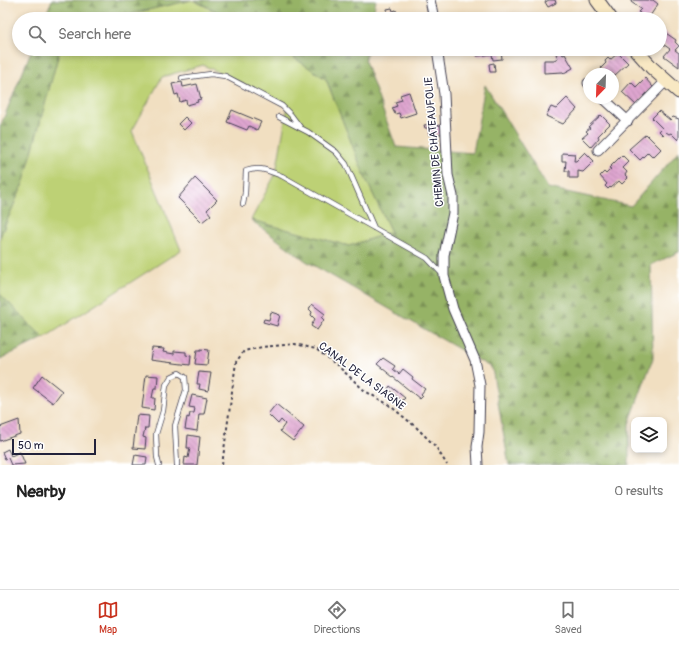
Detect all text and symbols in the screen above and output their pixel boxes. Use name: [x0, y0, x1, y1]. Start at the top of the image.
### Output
search box: [12, 12, 667, 56]
icon: search: [26, 23, 48, 45]
text: Search here: [58, 25, 131, 44]
north arrow: [583, 68, 619, 104]
street label: CHEMIN DE CHATEAUFOLIE: [422, 76, 446, 207]
street label: CANAL DE LA SIAGNE: [316, 339, 408, 413]
map controls: [631, 417, 667, 453]
button: layers: [631, 417, 667, 453]
scale bar: [12, 437, 96, 456]
text: 50 m: [18, 439, 44, 452]
text: Nearby: [16, 481, 65, 502]
text: 0 results: [614, 483, 663, 499]
tab: Map: [97, 599, 119, 636]
tab: Directions: [313, 599, 360, 636]
tab: Saved: [555, 599, 582, 636]

